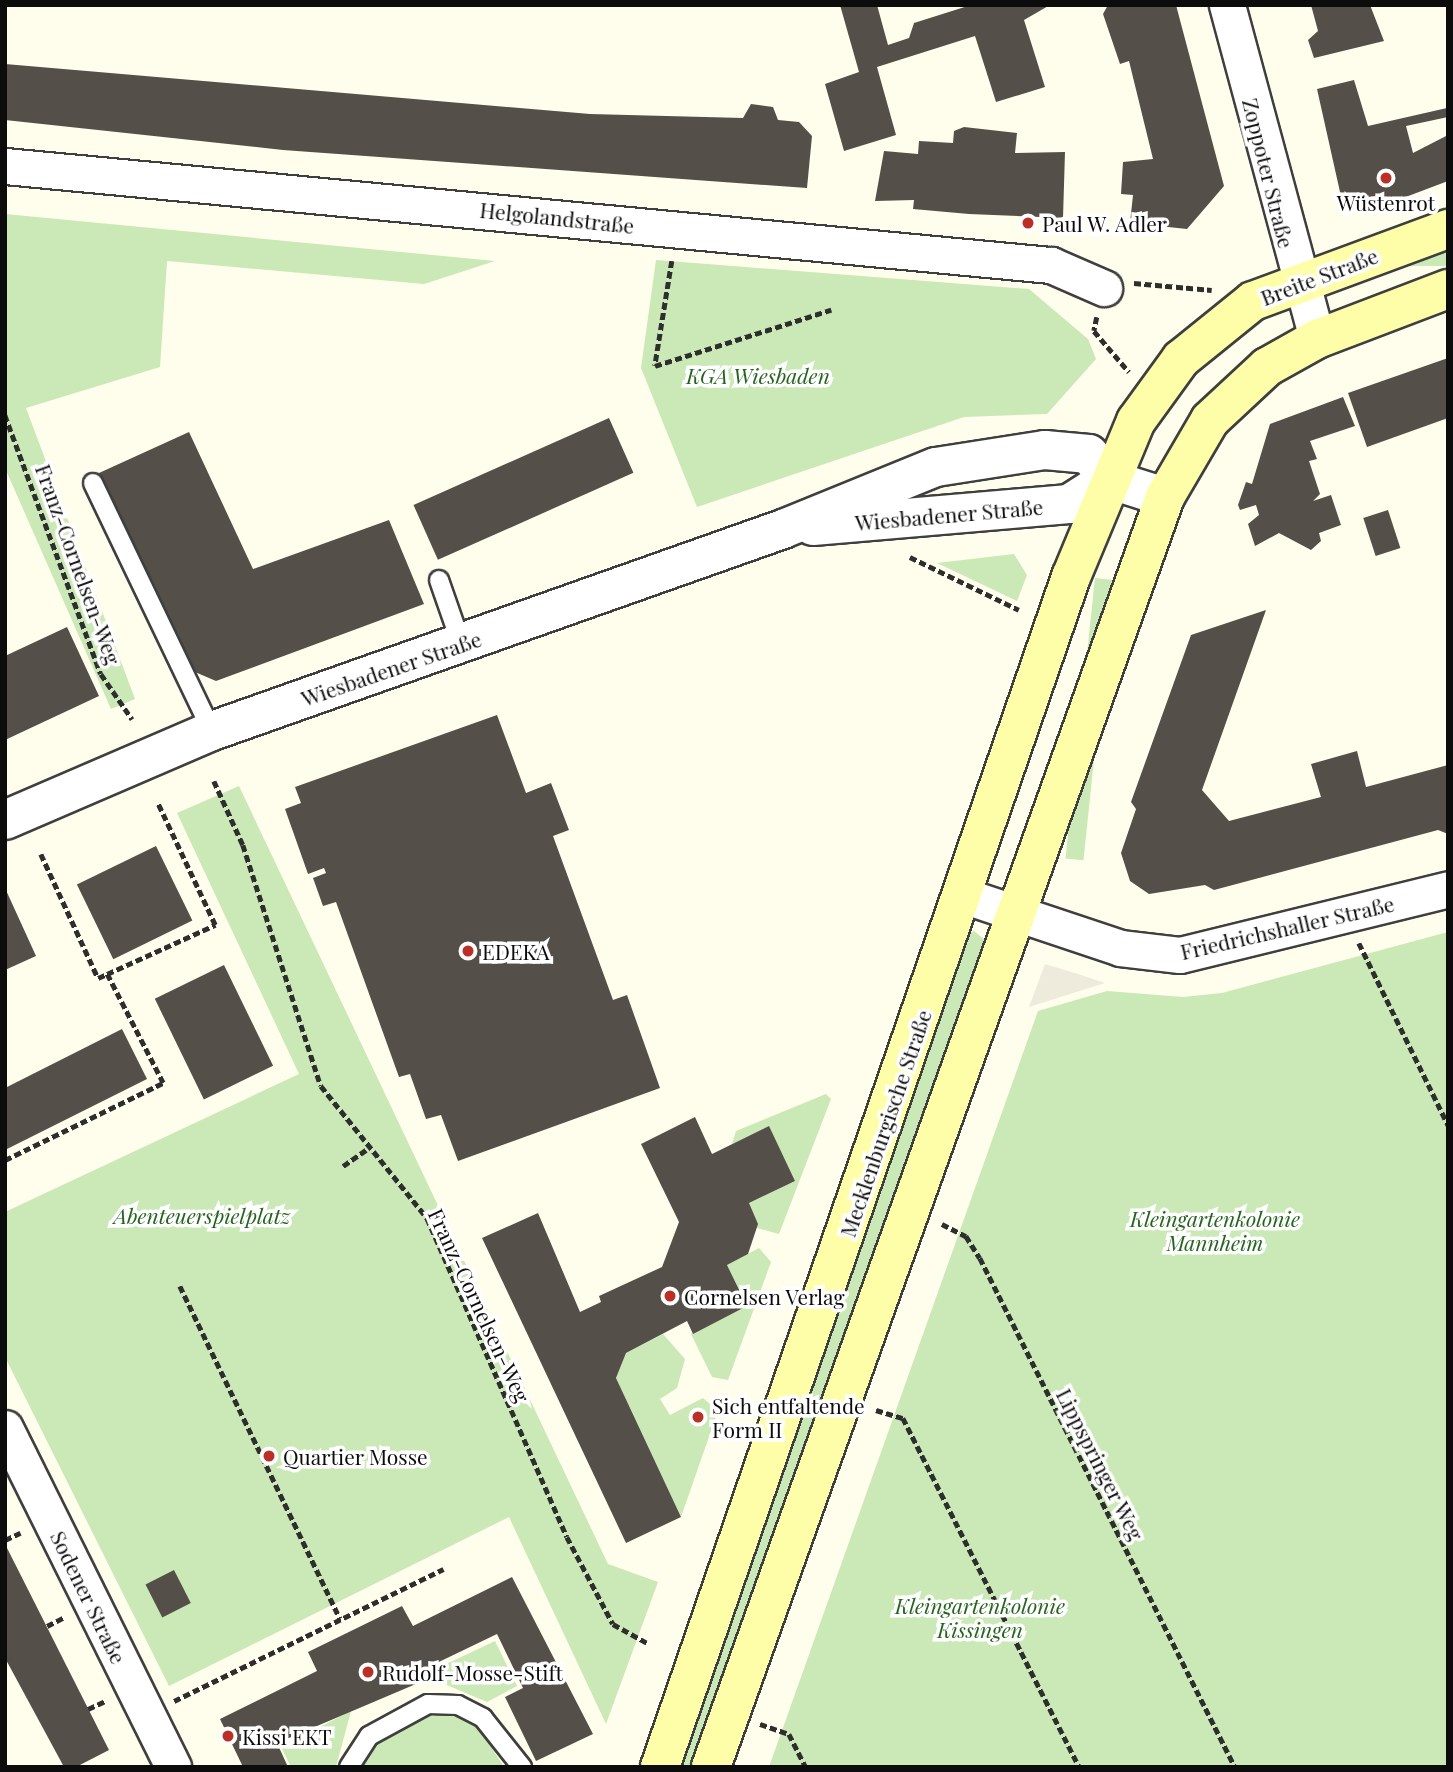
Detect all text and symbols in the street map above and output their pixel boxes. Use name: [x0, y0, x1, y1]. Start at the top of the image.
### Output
street label: Zoppoter Straße: [1238, 95, 1300, 251]
marker: Wüstenrot: [1378, 170, 1394, 186]
place label: Wüstenrot: [1337, 189, 1435, 215]
street label: Helgolandstraße: [479, 196, 635, 238]
place label: Paul W. Adler: [1042, 210, 1168, 236]
marker: Paul W. Adler: [1020, 215, 1036, 231]
street label: Breite Straße: [1257, 242, 1381, 310]
park label: KGA Wiesbaden: [686, 362, 830, 388]
street label: Franz-Cornelsen-Weg: [31, 461, 127, 667]
street label: Wiesbadener Straße: [854, 493, 1044, 535]
street label: Wiesbadener Straße: [298, 625, 484, 711]
street label: Friedrichshaller Straße: [1177, 890, 1397, 964]
place label: EDEKA: [482, 938, 550, 964]
marker: EDEKA: [460, 943, 476, 959]
street label: Mecklenburgische Straße: [834, 1006, 936, 1240]
park label: Abenteuerspielplatz: [114, 1202, 290, 1228]
street label: Franz-Cornelsen-Weg: [424, 1204, 536, 1406]
park label: Kleingartenkolonie Mannheim: [1130, 1205, 1300, 1255]
place label: Cornelsen Verlag: [684, 1283, 845, 1309]
marker: Cornelsen Verlag: [662, 1288, 678, 1304]
street label: Lippspringer Weg: [1052, 1384, 1150, 1544]
place label: Sich entfaltende Form II: [712, 1392, 865, 1442]
marker: Sich entfaltende Form II: [690, 1409, 706, 1425]
place label: Quartier Mosse: [283, 1443, 428, 1469]
marker: Quartier Mosse: [261, 1448, 277, 1464]
street label: Sodener Straße: [46, 1526, 132, 1668]
park label: Kleingartenkolonie Kissingen: [895, 1592, 1065, 1642]
place label: Rudolf-Mosse-Stift: [382, 1659, 563, 1685]
marker: Rudolf-Mosse-Stift: [360, 1664, 376, 1680]
place label: Kissi EKT: [242, 1723, 332, 1749]
marker: Kissi EKT: [220, 1728, 236, 1744]

